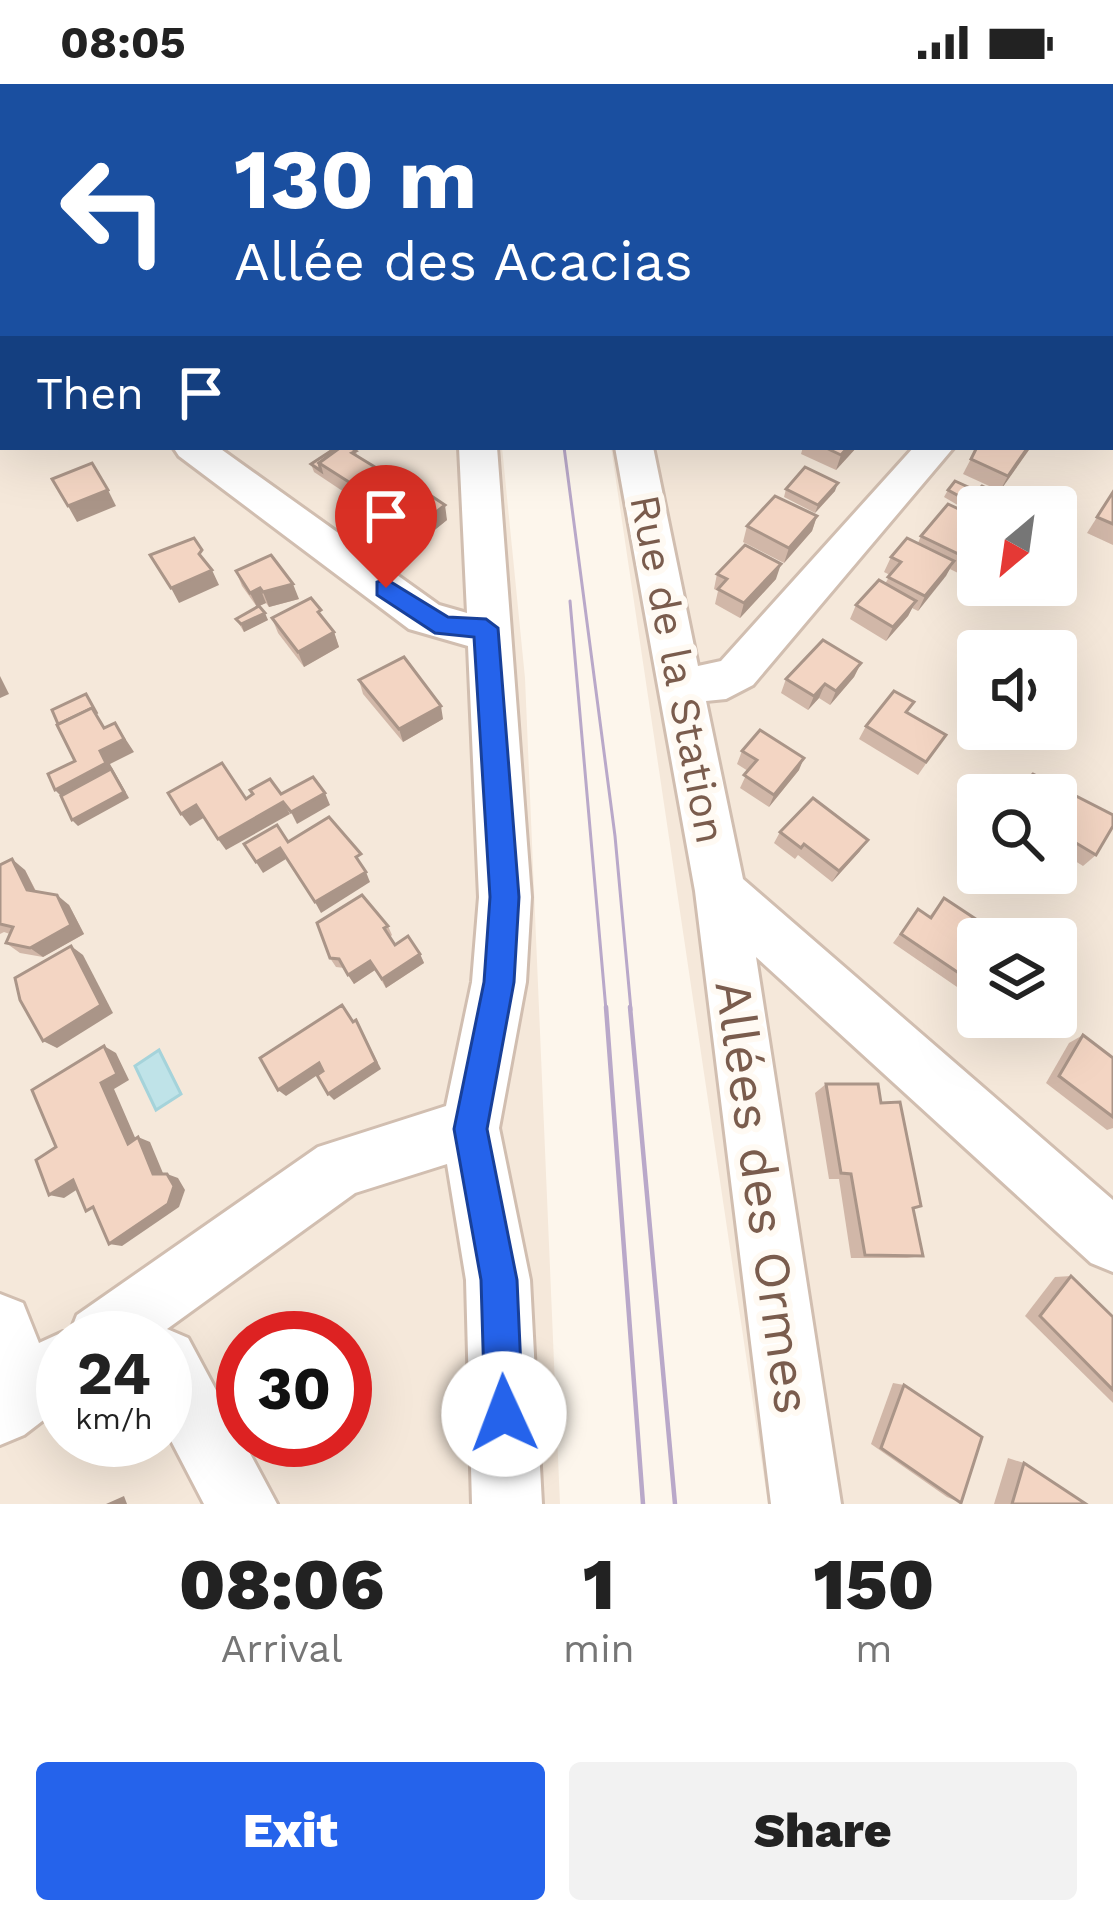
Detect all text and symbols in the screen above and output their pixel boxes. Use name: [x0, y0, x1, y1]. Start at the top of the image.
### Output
text: 08:05: [60, 16, 186, 69]
text: 130 m: [234, 130, 477, 228]
icon: left: [36, 132, 192, 288]
text: Allée des Acacias: [234, 230, 693, 293]
icon: arrive: [168, 360, 234, 426]
text: Then: [36, 367, 144, 420]
pin: [335, 465, 437, 588]
icon: arrive: [353, 483, 419, 549]
north arrow: [957, 486, 1077, 606]
map controls: [957, 486, 1077, 1038]
street label: Rue de la Station: [620, 490, 736, 848]
button: sound: [957, 630, 1077, 750]
button: search: [957, 774, 1077, 894]
button: layers: [957, 918, 1077, 1038]
street label: Allées des Ormes: [703, 976, 823, 1418]
speed limit sign: 30: [216, 1311, 372, 1467]
text: 24: [77, 1338, 151, 1409]
position arrow: [441, 1351, 567, 1477]
text: km/h: [75, 1401, 153, 1436]
text: 08:06: [179, 1542, 384, 1626]
text: 1: [583, 1542, 615, 1626]
text: 150: [813, 1542, 934, 1626]
text: Arrival: [221, 1626, 342, 1671]
text: min: [563, 1626, 635, 1671]
text: m: [855, 1626, 892, 1671]
button: Exit: [36, 1762, 545, 1900]
button: Share: [569, 1762, 1077, 1900]

